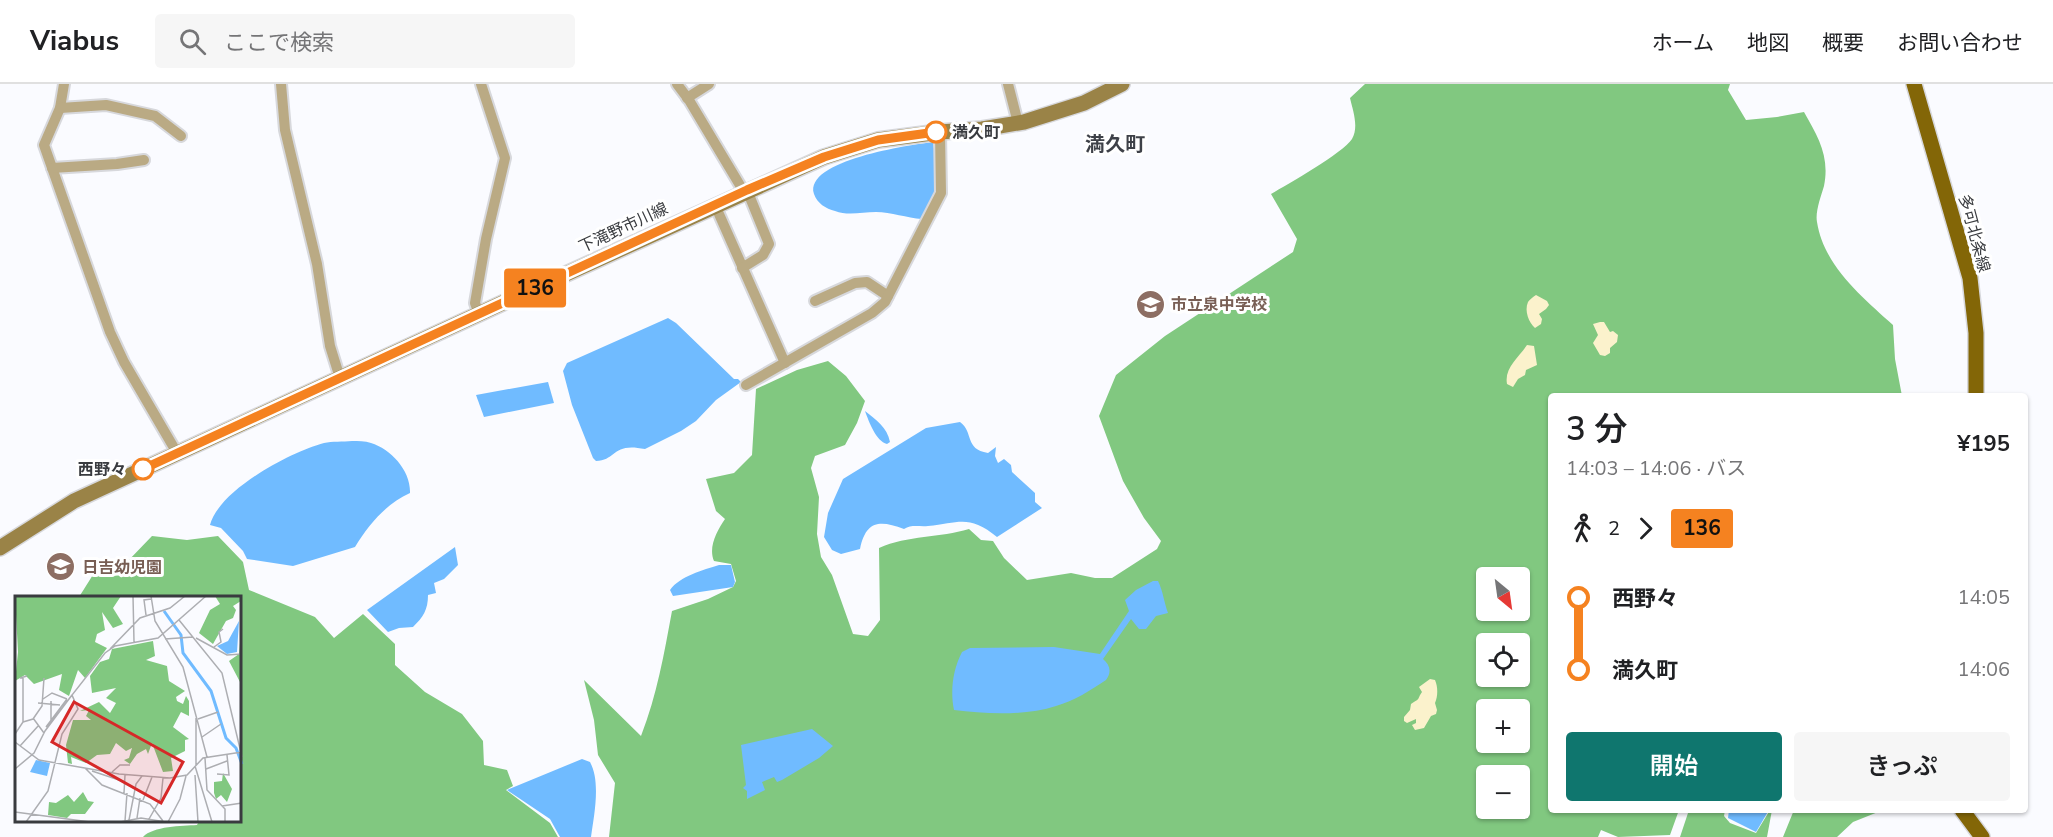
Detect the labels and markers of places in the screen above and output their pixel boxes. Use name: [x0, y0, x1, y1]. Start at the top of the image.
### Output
marker: 満久町: [925, 121, 947, 143]
place label: 満久町: [952, 122, 1000, 144]
school or university icon: 市立泉中学校: [1134, 288, 1166, 320]
place label: 市立泉中学校: [1171, 294, 1267, 316]
marker: 西野々: [132, 458, 154, 480]
place label: 西野々: [78, 459, 126, 481]
school or university icon: 日吉幼児園: [45, 551, 77, 583]
place label: 日吉幼児園: [82, 557, 162, 579]

